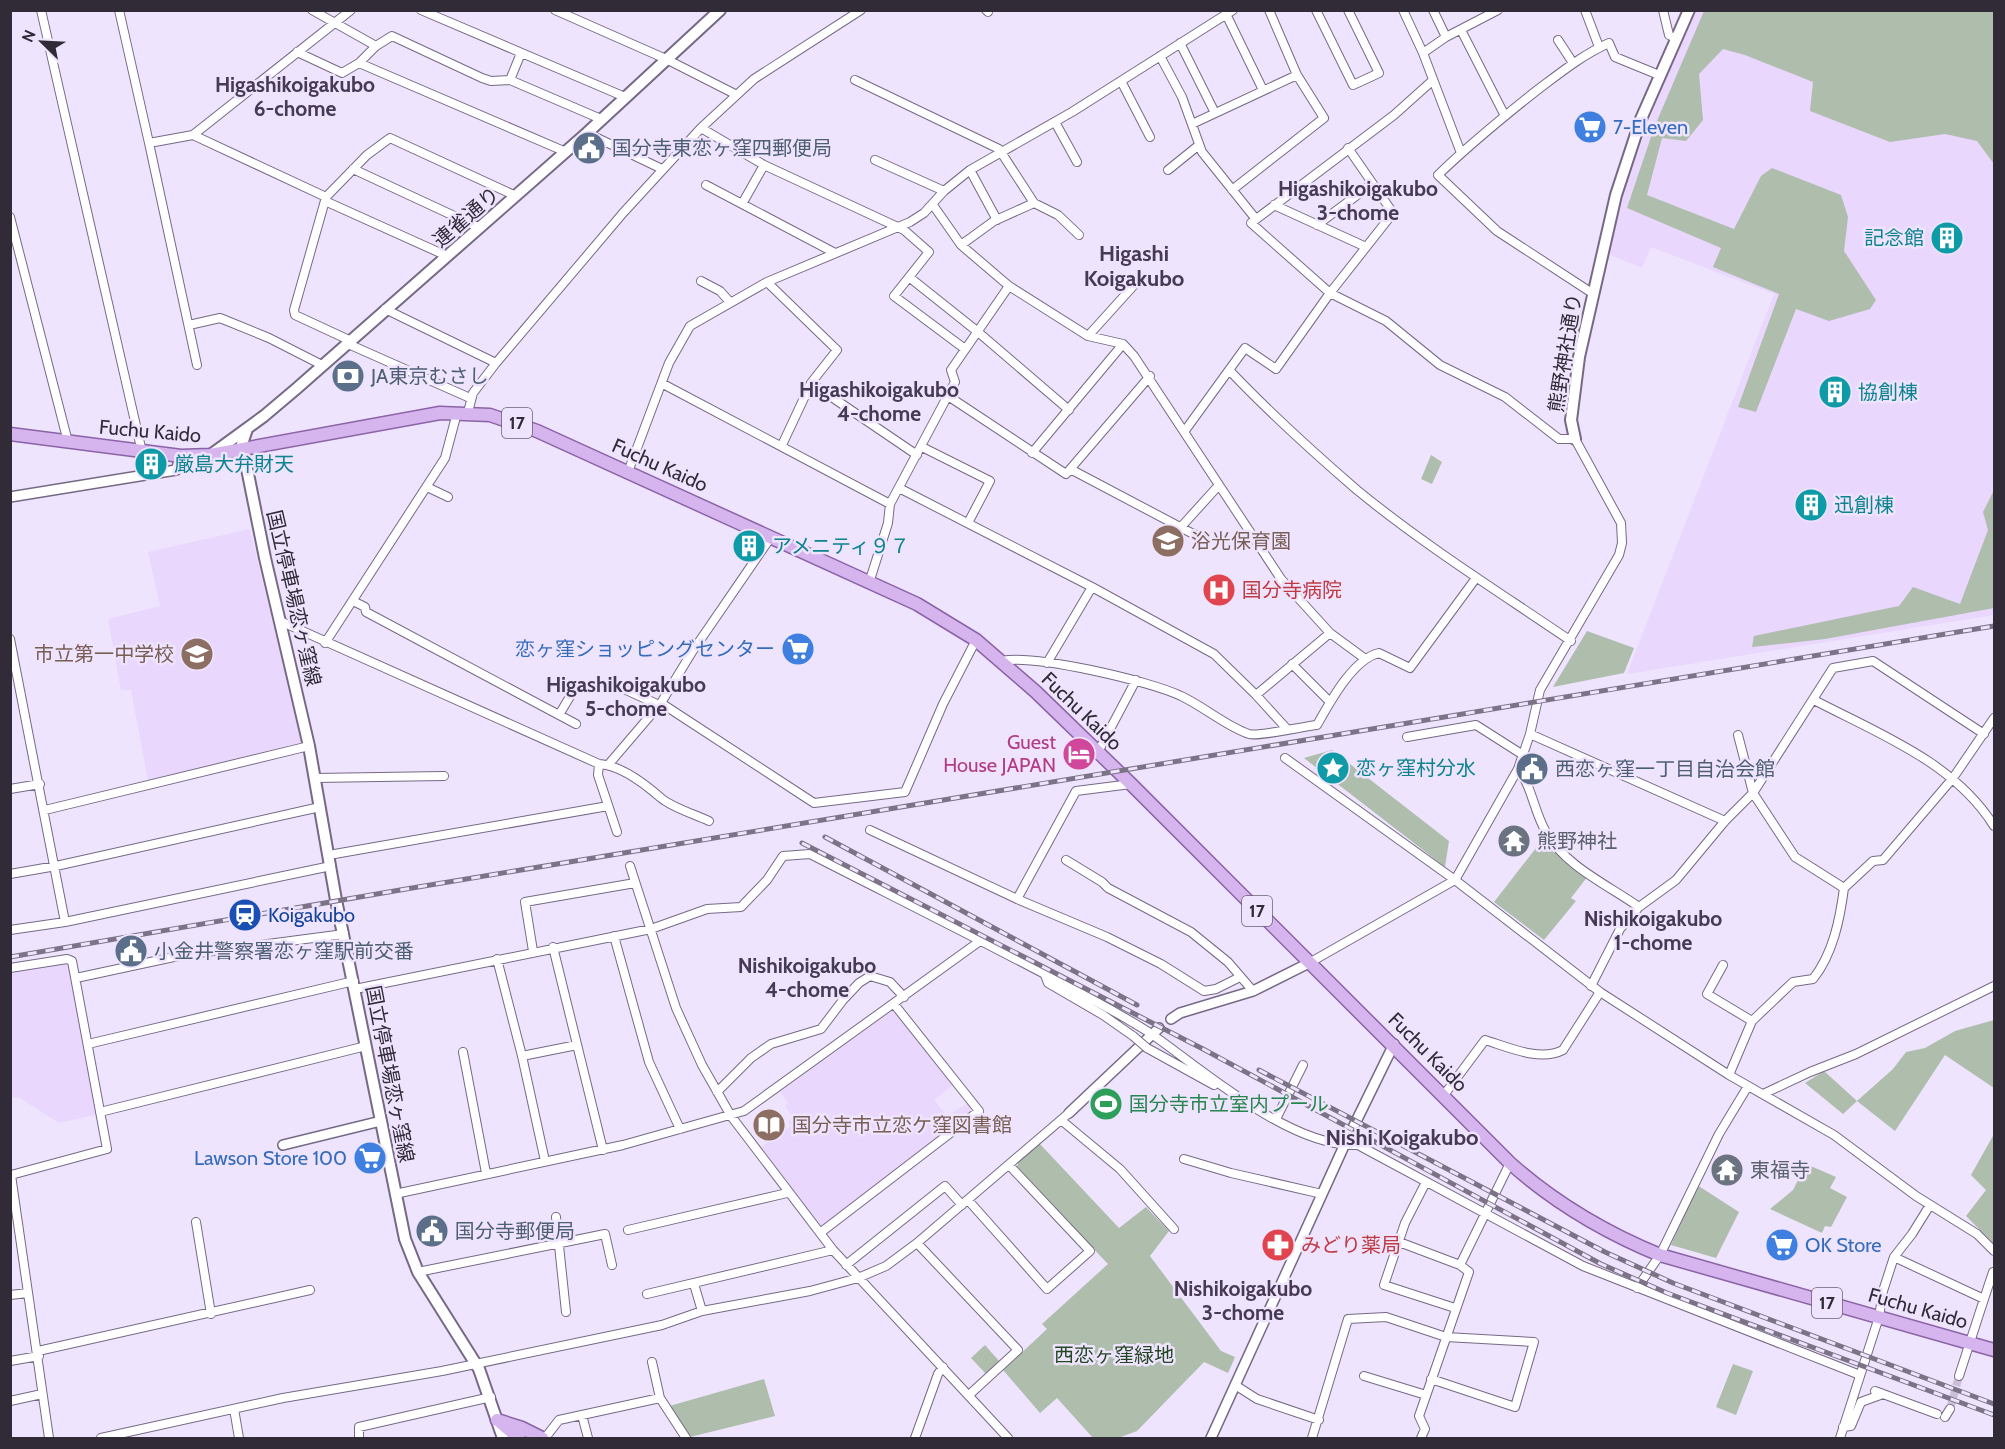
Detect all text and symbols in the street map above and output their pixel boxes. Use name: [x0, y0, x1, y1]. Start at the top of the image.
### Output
north arrow: [12, 12, 72, 72]
text: N: [18, 27, 40, 45]
district label: Higashikoigakubo 6-chome: [215, 72, 375, 121]
supermarket icon: 7-Eleven: [1572, 109, 1608, 145]
place label: 7-Eleven: [1613, 115, 1688, 139]
public building icon: 国分寺東恋ヶ窪四郵便局: [571, 130, 607, 166]
place label: 国分寺東恋ヶ窪四郵便局: [612, 136, 832, 160]
district label: Higashikoigakubo 3-chome: [1278, 176, 1438, 225]
street label: 連雀通り: [428, 182, 504, 252]
building icon: 記念館: [1929, 220, 1965, 256]
place label: 記念館: [1864, 226, 1924, 250]
district label: Higashi Koigakubo: [1084, 240, 1184, 292]
street label: 熊野神社通り: [1544, 292, 1586, 414]
bank icon: JA東京むさし: [330, 358, 366, 394]
place label: JA東京むさし: [370, 364, 488, 388]
building icon: 協創棟: [1817, 374, 1853, 410]
district label: Higashikoigakubo 4-chome: [799, 377, 959, 426]
place label: 協創棟: [1858, 380, 1918, 404]
road number: 17: [502, 408, 532, 438]
street label: Fuchu Kaido: [98, 415, 202, 447]
street label: Fuchu Kaido: [608, 433, 712, 497]
building icon: 厳島大弁財天: [133, 446, 169, 482]
place label: 厳島大弁財天: [174, 452, 294, 476]
building icon: 迅創棟: [1793, 487, 1829, 523]
place label: 迅創棟: [1834, 493, 1894, 517]
street label: 国立停車場恋ヶ窪線: [262, 508, 326, 688]
school or university icon: 浴光保育園: [1150, 523, 1186, 559]
building icon: アメニティ９７: [731, 528, 767, 564]
place label: 浴光保育園: [1191, 529, 1291, 553]
place label: アメニティ９７: [772, 534, 910, 558]
hospital icon: 国分寺病院: [1201, 572, 1237, 608]
place label: 国分寺病院: [1242, 578, 1342, 602]
supermarket icon: 恋ヶ窪ショッピングセンター: [780, 631, 816, 667]
school or university icon: 市立第一中学校: [179, 636, 215, 672]
place label: 恋ヶ窪ショッピングセンター: [515, 637, 775, 661]
place label: 市立第一中学校: [34, 642, 174, 666]
street label: Fuchu Kaido: [1037, 667, 1127, 755]
district label: Higashikoigakubo 5-chome: [546, 672, 706, 721]
place label: Guest House JAPAN: [943, 730, 1056, 777]
hotel icon: Guest House JAPAN: [1061, 736, 1097, 772]
place icon: 恋ヶ窪村分水: [1315, 750, 1351, 786]
public building icon: 西恋ヶ窪一丁目自治会館: [1514, 751, 1550, 787]
place label: 恋ヶ窪村分水: [1356, 756, 1476, 780]
place label: 西恋ヶ窪一丁目自治会館: [1555, 757, 1775, 781]
temple icon: 熊野神社: [1496, 823, 1532, 859]
place label: 熊野神社: [1537, 829, 1617, 853]
road number: 17: [1242, 896, 1272, 926]
station icon: Koigakubo: [227, 897, 263, 933]
place label: Koigakubo: [268, 903, 355, 927]
district label: Nishikoigakubo 1-chome: [1584, 906, 1722, 955]
public building icon: 小金井警察署恋ヶ窪駅前交番: [113, 933, 149, 969]
place label: 小金井警察署恋ヶ窪駅前交番: [154, 939, 414, 963]
district label: Nishikoigakubo 4-chome: [738, 953, 876, 1002]
street label: 国立停車場恋ヶ窪線: [361, 983, 419, 1165]
street label: Fuchu Kaido: [1383, 1007, 1473, 1097]
sports icon: 国分寺市立室内プール: [1088, 1086, 1124, 1122]
place label: 国分寺市立室内プール: [1129, 1092, 1329, 1116]
library icon: 国分寺市立恋ケ窪図書館: [751, 1107, 787, 1143]
place label: 国分寺市立恋ケ窪図書館: [792, 1113, 1012, 1137]
district label: Nishi Koigakubo: [1325, 1124, 1479, 1151]
supermarket icon: Lawson Store 100: [352, 1140, 388, 1176]
place label: Lawson Store 100: [194, 1146, 347, 1170]
temple icon: 東福寺: [1709, 1152, 1745, 1188]
place label: 東福寺: [1750, 1158, 1810, 1182]
public building icon: 国分寺郵便局: [414, 1213, 450, 1249]
place label: 国分寺郵便局: [455, 1219, 575, 1243]
pharmacy icon: みどり薬局: [1260, 1227, 1296, 1263]
supermarket icon: OK Store: [1764, 1227, 1800, 1263]
place label: みどり薬局: [1301, 1233, 1401, 1257]
place label: OK Store: [1805, 1233, 1882, 1257]
district label: Nishikoigakubo 3-chome: [1174, 1276, 1312, 1325]
street label: Fuchu Kaido: [1866, 1282, 1970, 1334]
road number: 17: [1812, 1288, 1842, 1318]
park label: 西恋ヶ窪緑地: [1054, 1343, 1174, 1367]

